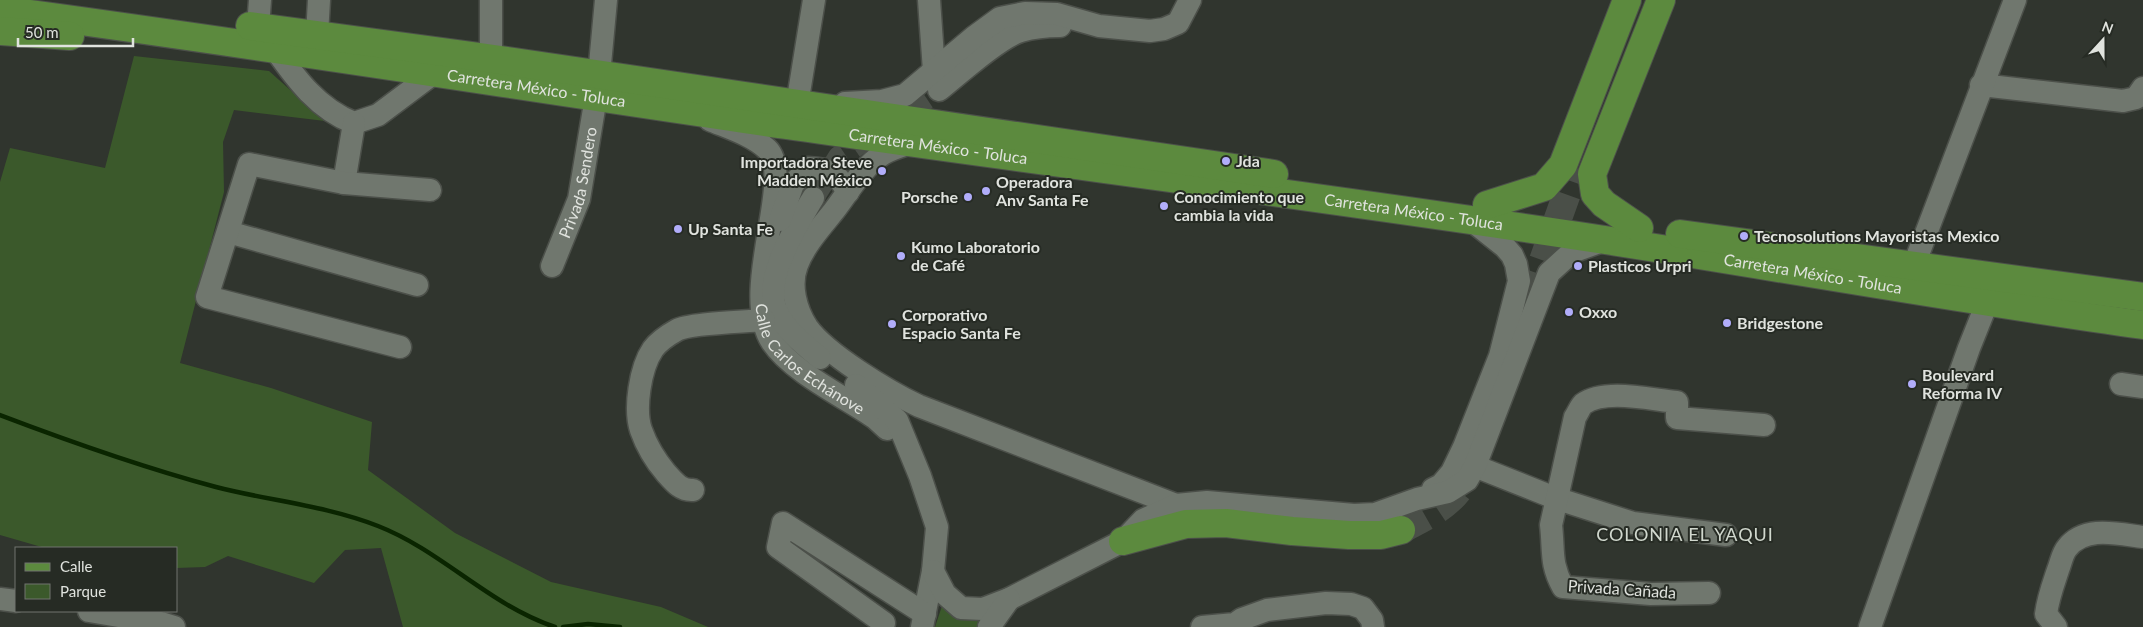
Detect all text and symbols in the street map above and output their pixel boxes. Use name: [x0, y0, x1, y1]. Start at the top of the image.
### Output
scale bar: [18, 15, 132, 47]
north arrow: [2078, 15, 2128, 65]
text: N: [2100, 18, 2116, 37]
text: 50 m: [25, 23, 59, 41]
street label: Carretera México - Toluca: [446, 65, 627, 110]
street label: Carretera México - Toluca: [848, 124, 1029, 167]
street label: Privada Sendero: [554, 125, 600, 241]
place label: Jda: [1236, 151, 1260, 170]
place label: Importadora Steve Madden México: [740, 152, 872, 189]
marker: Jda: [1220, 155, 1232, 167]
marker: Importadora Steve Madden México: [876, 165, 888, 177]
place label: Operadora Anv Santa Fe: [995, 172, 1089, 209]
marker: Operadora Anv Santa Fe: [980, 185, 992, 197]
place label: Porsche: [901, 187, 958, 206]
place label: Conocimiento que cambia la vida: [1174, 187, 1305, 224]
street label: Carretera México - Toluca: [1323, 189, 1504, 233]
marker: Porsche: [962, 191, 974, 203]
marker: Conocimiento que cambia la vida: [1158, 200, 1170, 212]
place label: Up Santa Fe: [688, 219, 774, 238]
marker: Up Santa Fe: [672, 223, 684, 235]
place label: Tecnosolutions Mayoristas Mexico: [1754, 226, 2000, 245]
marker: Tecnosolutions Mayoristas Mexico: [1738, 230, 1750, 242]
place label: Kumo Laboratorio de Café: [911, 237, 1040, 274]
street label: Carretera México - Toluca: [1723, 249, 1903, 297]
marker: Kumo Laboratorio de Café: [895, 250, 907, 262]
place label: Plasticos Urpri: [1588, 256, 1692, 275]
marker: Plasticos Urpri: [1572, 260, 1584, 272]
street label: Calle Carlos Echánove: [752, 302, 868, 418]
place label: Oxxo: [1579, 302, 1617, 321]
place label: Corporativo Espacio Santa Fe: [902, 305, 1021, 342]
marker: Oxxo: [1563, 306, 1575, 318]
place label: Bridgestone: [1737, 313, 1823, 332]
marker: Bridgestone: [1721, 317, 1733, 329]
marker: Corporativo Espacio Santa Fe: [886, 318, 898, 330]
place label: Boulevard Reforma IV: [1922, 365, 2003, 402]
marker: Boulevard Reforma IV: [1906, 378, 1918, 390]
district label: COLONIA EL YAQUI: [1596, 523, 1774, 545]
legend: [15, 547, 178, 612]
text: Calle: [60, 557, 93, 575]
street label: Privada Cañada: [1567, 575, 1677, 602]
text: Parque: [60, 582, 106, 600]

